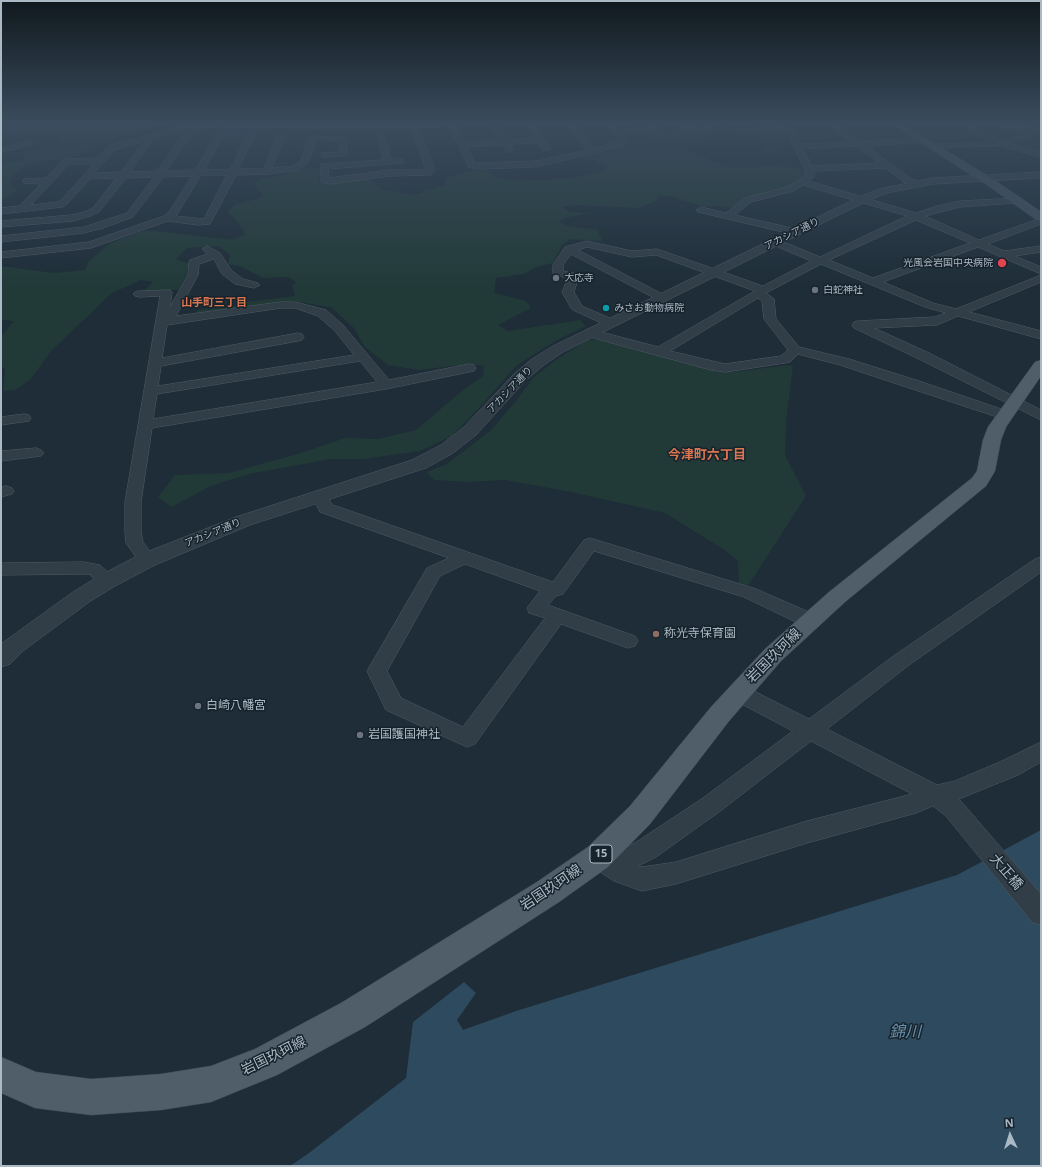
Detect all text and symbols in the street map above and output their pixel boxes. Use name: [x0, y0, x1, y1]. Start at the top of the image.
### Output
street label: アカシア通り: [762, 215, 822, 253]
place label: 光風会岩国中央病院: [903, 257, 993, 269]
marker: 光風会岩国中央病院: [996, 257, 1008, 269]
place label: 大応寺: [564, 272, 594, 284]
marker: 大応寺: [551, 273, 561, 283]
place label: 白蛇神社: [823, 284, 863, 296]
marker: 白蛇神社: [810, 285, 820, 295]
district label: 山手町三丁目: [181, 296, 247, 310]
place label: みさお動物病院: [614, 302, 684, 314]
marker: みさお動物病院: [601, 303, 611, 313]
street label: アカシア通り: [485, 364, 535, 416]
district label: 今津町六丁目: [668, 447, 746, 463]
street label: アカシア通り: [183, 516, 243, 550]
street label: 岩国玖珂線: [743, 625, 805, 687]
place label: 称光寺保育園: [664, 627, 736, 641]
marker: 称光寺保育園: [651, 629, 661, 639]
place label: 白崎八幡宮: [206, 699, 266, 713]
marker: 白崎八幡宮: [193, 701, 203, 711]
place label: 岩国護国神社: [368, 728, 440, 742]
marker: 岩国護国神社: [355, 730, 365, 740]
road number: 15: [590, 845, 612, 863]
street label: 大正橋: [986, 851, 1026, 893]
street label: 岩国玖珂線: [517, 861, 585, 915]
water label: 錦川: [889, 1022, 921, 1042]
street label: 岩国玖珂線: [239, 1033, 309, 1079]
north arrow: [990, 1115, 1030, 1155]
text: N: [1004, 1115, 1014, 1130]

